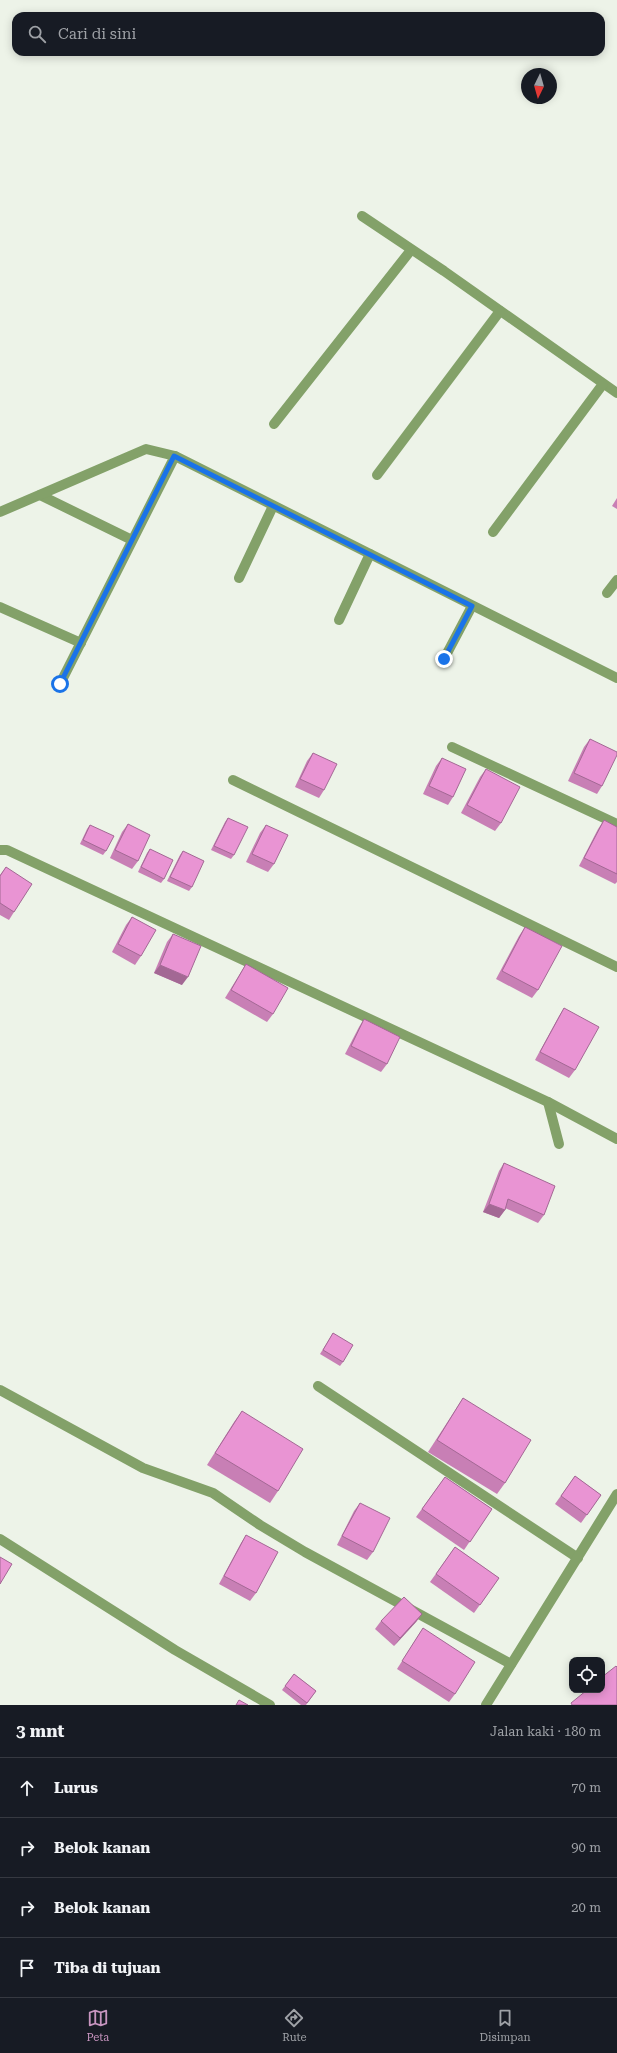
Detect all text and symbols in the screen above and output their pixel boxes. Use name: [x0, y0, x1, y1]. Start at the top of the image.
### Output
search box: [12, 12, 605, 56]
icon: search: [26, 23, 48, 45]
text: Cari di sini: [58, 25, 136, 43]
north arrow: [521, 68, 557, 104]
route end: [435, 650, 453, 668]
route start: [51, 675, 69, 693]
map controls: [569, 1657, 605, 1693]
button: locate: [569, 1657, 605, 1693]
text: 3 mnt: [16, 1721, 65, 1741]
text: Jalan kaki · 180 m: [490, 1724, 601, 1739]
icon: ahead: [16, 1777, 38, 1799]
text: Lurus: [54, 1779, 98, 1797]
text: 70 m: [571, 1780, 601, 1795]
icon: right: [16, 1837, 38, 1859]
text: Belok kanan: [54, 1839, 150, 1857]
text: 90 m: [571, 1840, 601, 1855]
icon: right: [16, 1897, 38, 1919]
text: Belok kanan: [54, 1899, 150, 1917]
text: 20 m: [571, 1900, 601, 1915]
icon: arrive: [16, 1957, 38, 1979]
text: Tiba di tujuan: [54, 1959, 161, 1977]
tab: Peta: [86, 2007, 109, 2044]
tab: Rute: [282, 2007, 307, 2044]
tab: Disimpan: [480, 2007, 531, 2044]

